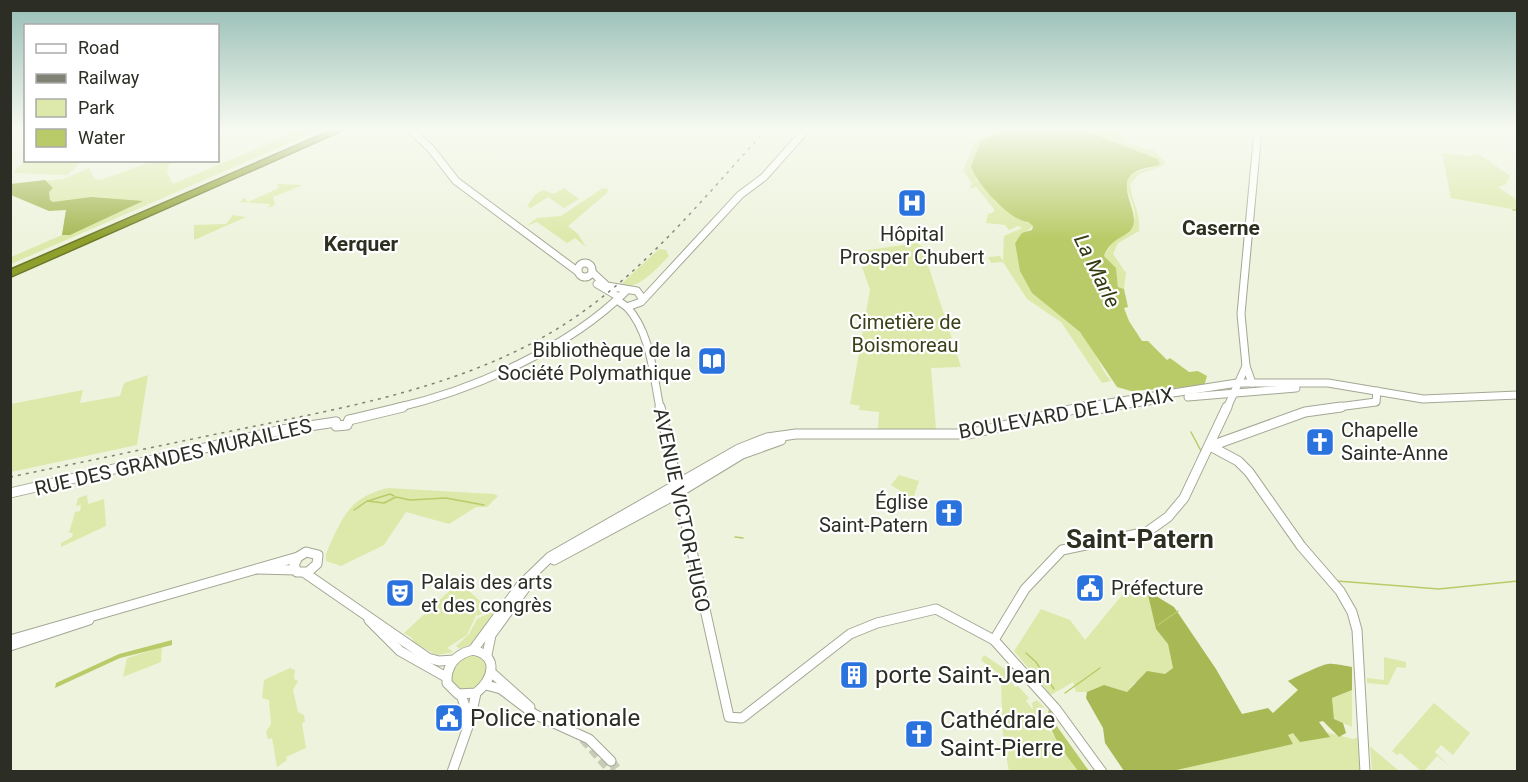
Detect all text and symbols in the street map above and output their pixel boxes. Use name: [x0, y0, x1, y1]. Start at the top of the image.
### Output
legend: [24, 24, 219, 162]
text: Road: [78, 37, 119, 58]
text: Railway: [78, 67, 140, 88]
text: Park: [78, 97, 115, 118]
text: Water: [78, 127, 125, 148]
hospital icon: Hôpital Prosper Chubert: [896, 187, 928, 219]
district label: Caserne: [1182, 216, 1260, 240]
place label: Hôpital Prosper Chubert: [839, 222, 985, 269]
water label: La Marle: [1069, 230, 1125, 312]
district label: Kerquer: [324, 232, 399, 256]
park label: Cimetière de Boismoreau: [849, 310, 961, 357]
place label: Bibliothèque de la Société Polymathique: [498, 338, 691, 385]
library icon: Bibliothèque de la Société Polymathique: [696, 345, 728, 377]
street label: BOULEVARD DE LA PAIX: [957, 382, 1176, 444]
street label: AVENUE VICTOR HUGO: [649, 406, 715, 614]
street label: RUE DES GRANDES MURAILLES: [32, 413, 314, 501]
place label: Chapelle Sainte-Anne: [1341, 418, 1448, 465]
church icon: Chapelle Sainte-Anne: [1304, 426, 1336, 458]
place label: Église Saint-Patern: [819, 490, 928, 537]
church icon: Église Saint-Patern: [933, 497, 965, 529]
district label: Saint-Patern: [1066, 524, 1214, 554]
place label: Palais des arts et des congrès: [421, 570, 552, 617]
public building icon: Préfecture: [1074, 572, 1106, 604]
place label: Préfecture: [1111, 576, 1203, 600]
theatre icon: Palais des arts et des congrès: [384, 577, 416, 609]
building icon: porte Saint-Jean: [838, 659, 870, 691]
place label: porte Saint-Jean: [875, 661, 1051, 689]
public building icon: Police nationale: [433, 702, 465, 734]
place label: Police nationale: [470, 704, 640, 732]
place label: Cathédrale Saint-Pierre: [940, 706, 1063, 762]
church icon: Cathédrale Saint-Pierre: [903, 718, 935, 750]

